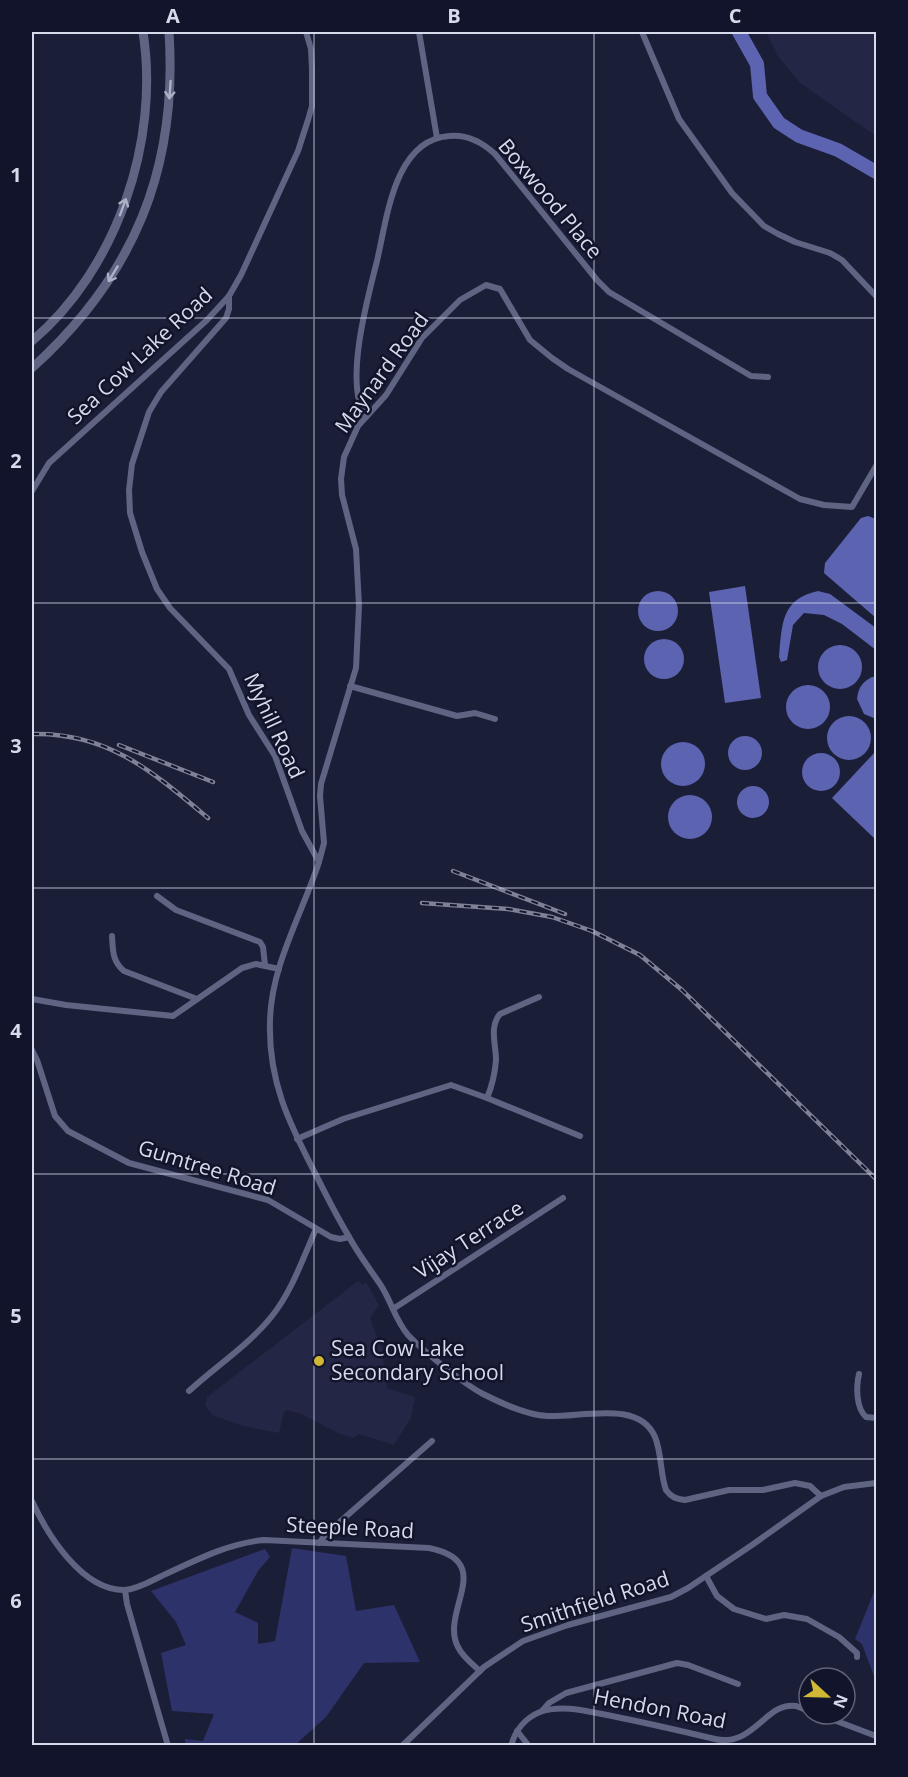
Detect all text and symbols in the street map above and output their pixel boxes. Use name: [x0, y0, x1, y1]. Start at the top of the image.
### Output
text: A: [166, 2, 180, 29]
text: B: [447, 2, 461, 29]
text: C: [729, 2, 742, 29]
one-way arrow: [164, 79, 175, 99]
street label: Boxwood Place: [492, 132, 609, 264]
text: 1: [10, 161, 22, 188]
one-way arrow: [118, 198, 129, 217]
one-way arrow: [107, 265, 119, 282]
street label: Sea Cow Lake Road: [61, 281, 218, 430]
street label: Maynard Road: [328, 306, 434, 438]
text: 2: [10, 447, 22, 474]
street label: Myhill Road: [238, 668, 312, 783]
text: 3: [10, 732, 22, 759]
text: 4: [10, 1017, 22, 1044]
street label: Gumtree Road: [135, 1133, 280, 1201]
street label: Vijay Terrace: [408, 1193, 528, 1285]
text: 5: [10, 1302, 22, 1329]
place label: Sea Cow Lake Secondary School: [331, 1334, 504, 1386]
marker: Sea Cow Lake Secondary School: [312, 1354, 326, 1368]
street label: Steeple Road: [285, 1510, 415, 1544]
street label: Smithfield Road: [517, 1564, 672, 1638]
text: 6: [10, 1587, 22, 1614]
north arrow: [797, 1666, 857, 1726]
street label: Hendon Road: [592, 1681, 729, 1735]
text: N: [828, 1691, 854, 1712]

